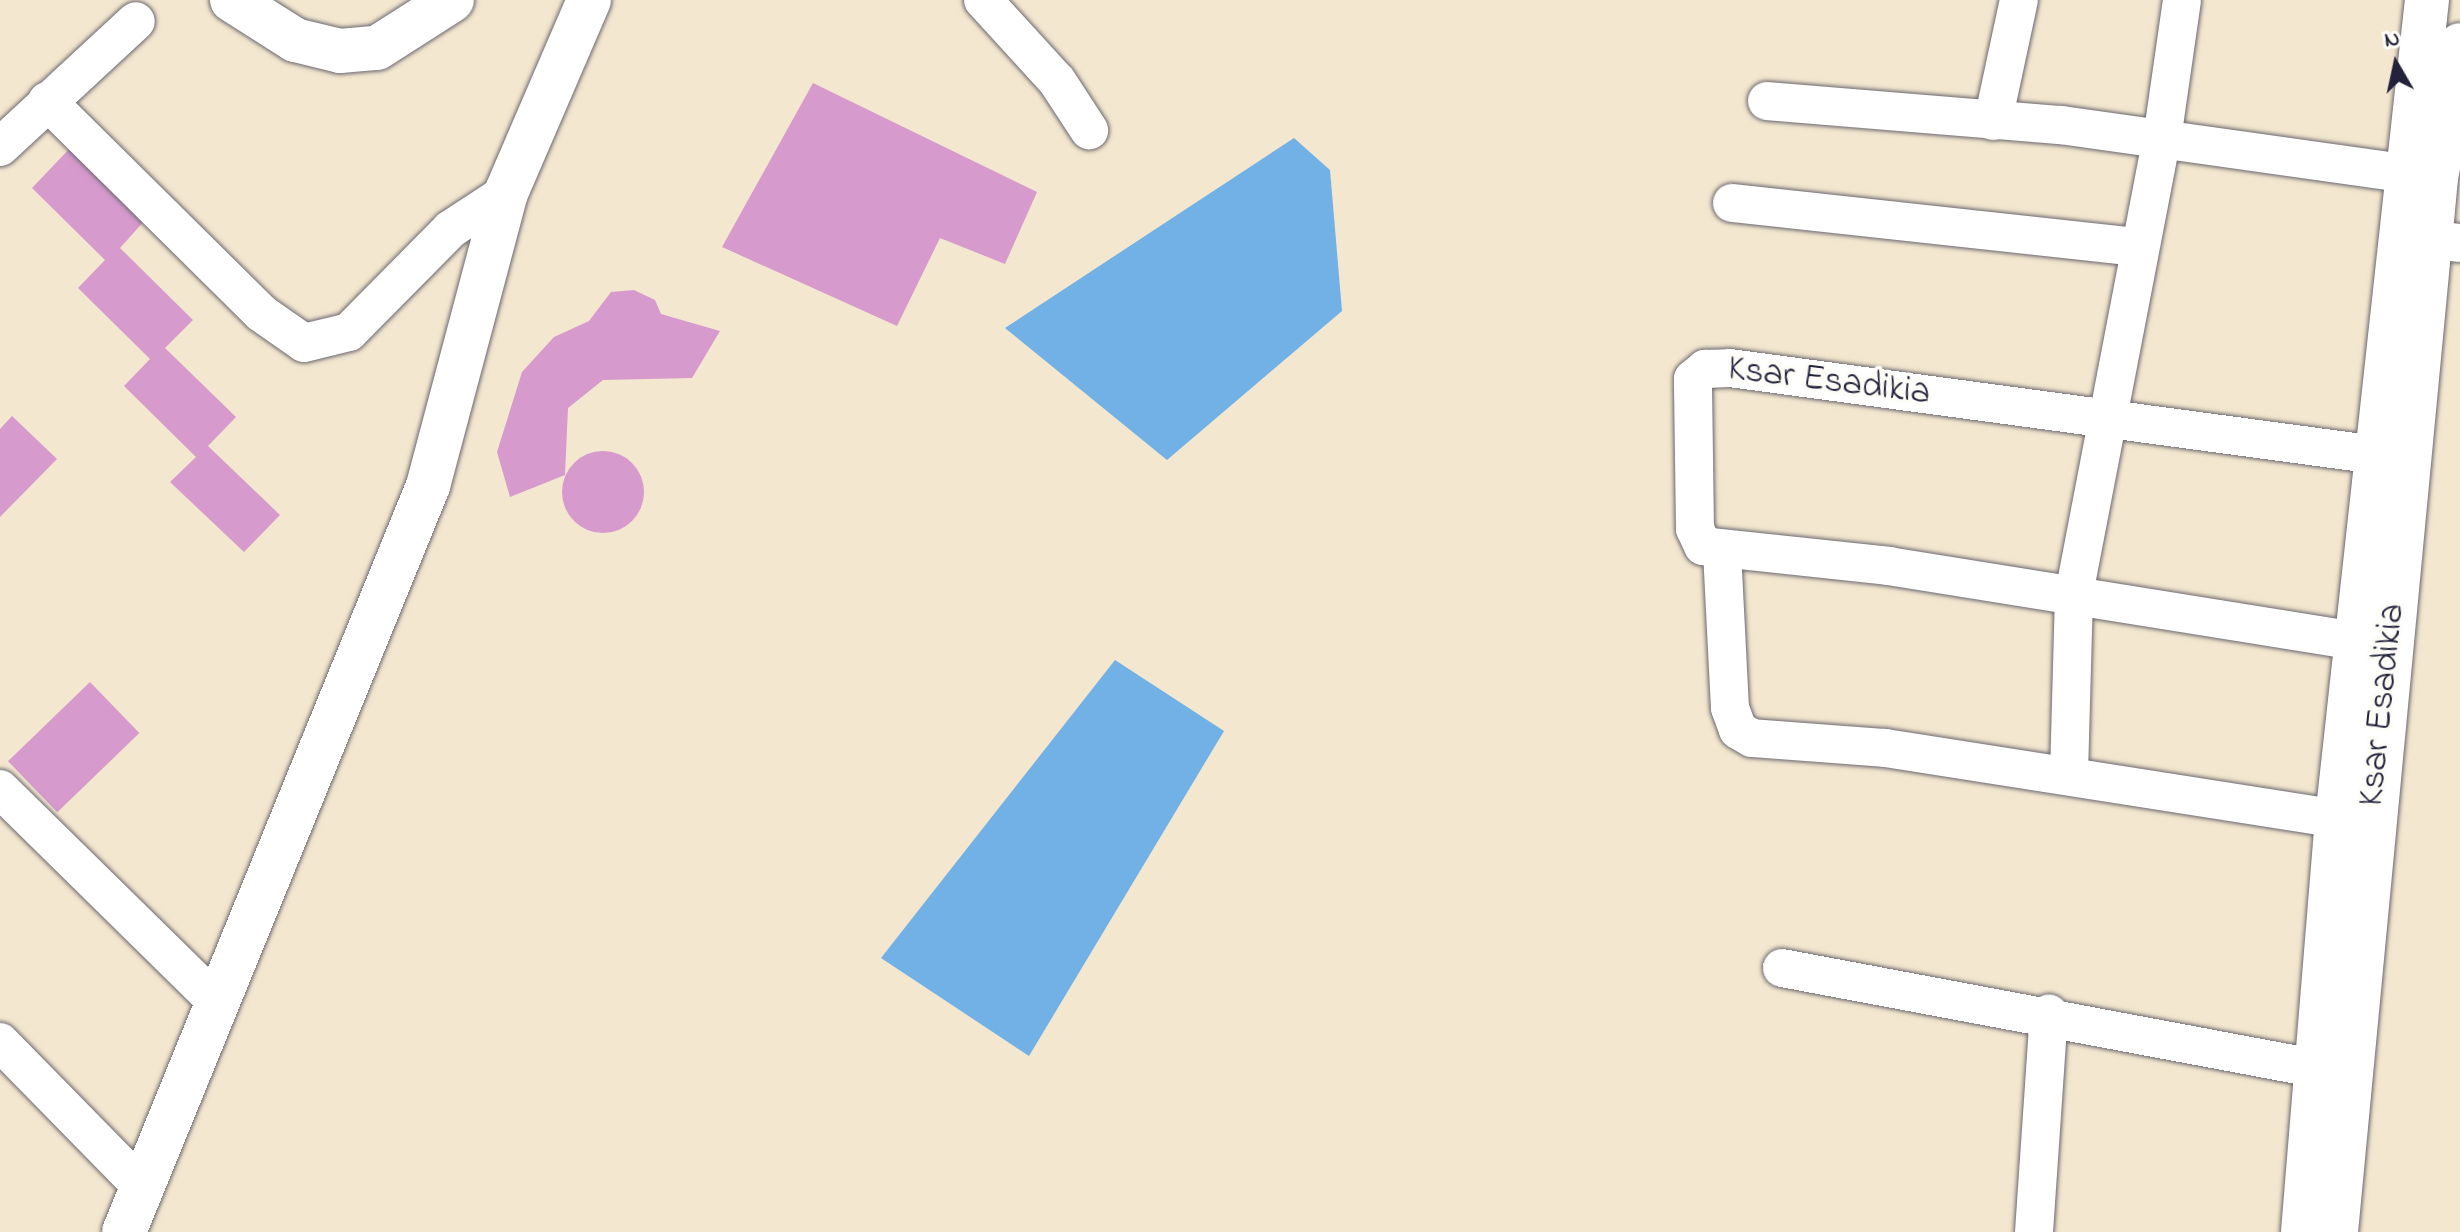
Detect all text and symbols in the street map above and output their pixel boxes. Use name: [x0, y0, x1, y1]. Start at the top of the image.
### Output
text: N: [2382, 23, 2402, 57]
north arrow: [2356, 24, 2436, 104]
street label: Ksar Esadikia: [1725, 348, 1933, 416]
street label: Ksar Esadikia: [2351, 602, 2415, 808]

